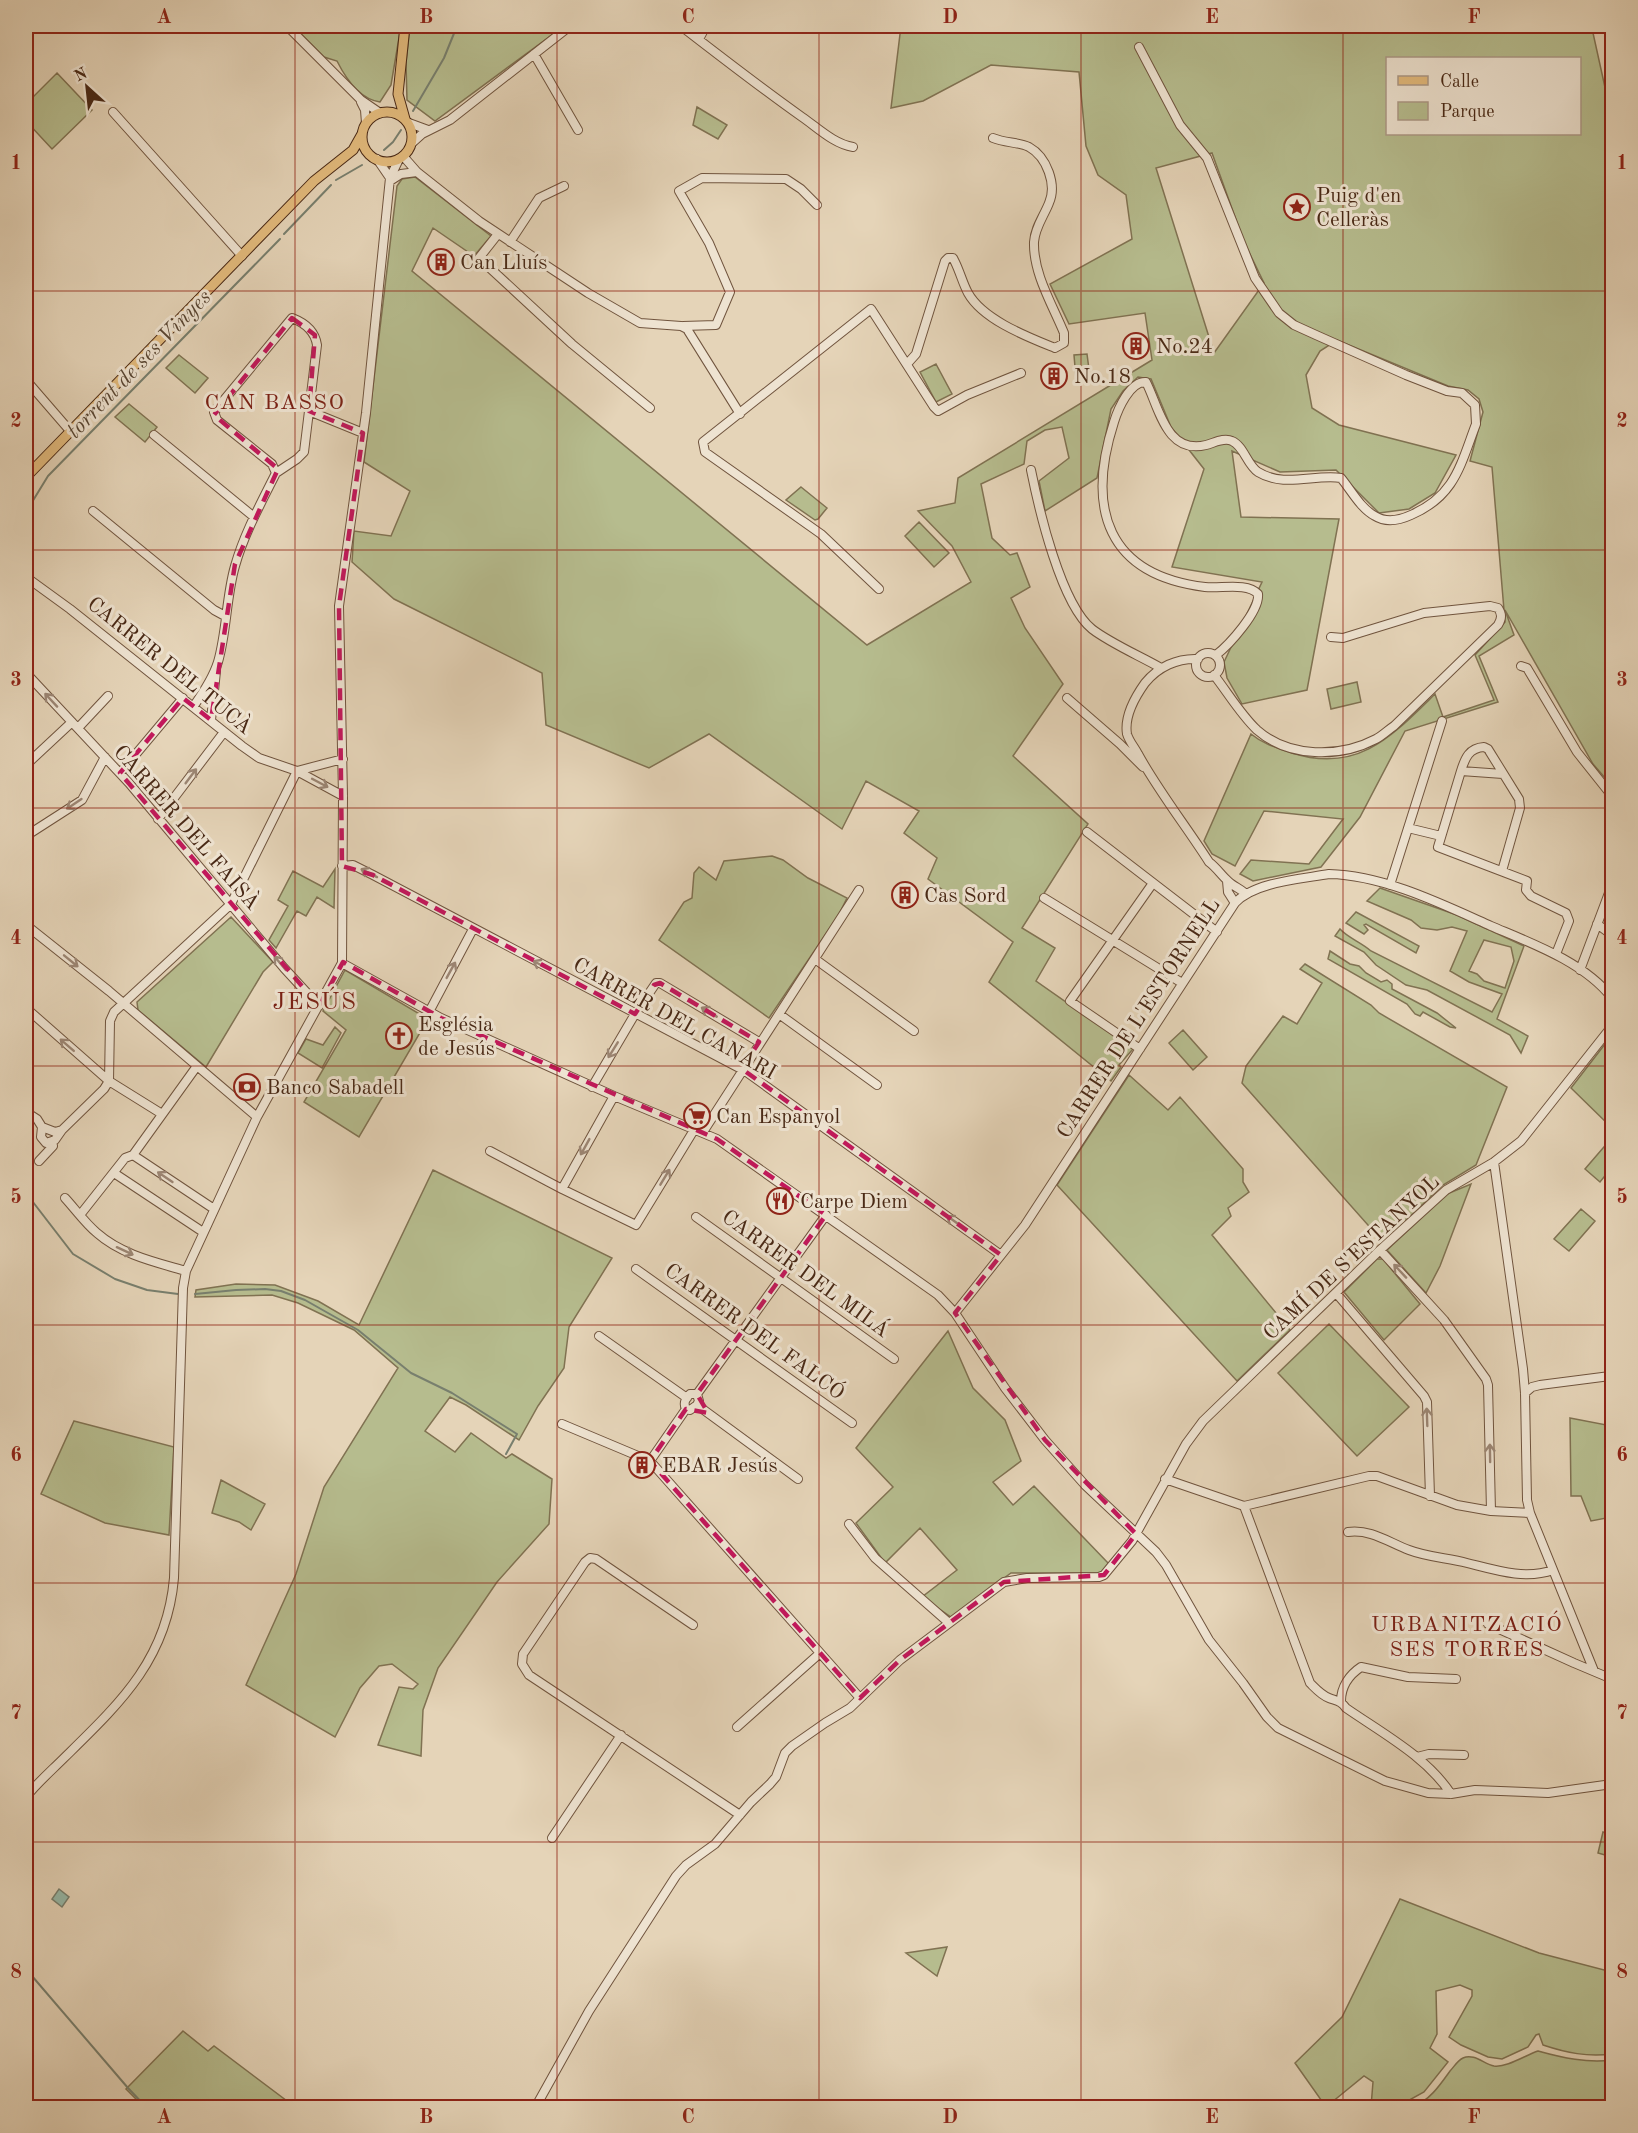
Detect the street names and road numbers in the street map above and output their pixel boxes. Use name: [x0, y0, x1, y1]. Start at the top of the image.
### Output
street label: CARRER DEL TUCÀ: [83, 590, 258, 739]
street label: CARRER DEL FAISÀ: [109, 739, 266, 914]
street label: CARRER DE L'ESTORNELL: [1054, 895, 1225, 1143]
street label: CARRER DEL CANARI: [569, 955, 780, 1084]
street label: CAMÍ DE S'ESTANYOL: [1257, 1168, 1444, 1345]
street label: CARRER DEL MILÁ: [718, 1203, 895, 1342]
street label: CARRER DEL FALCÓ: [660, 1256, 851, 1404]

